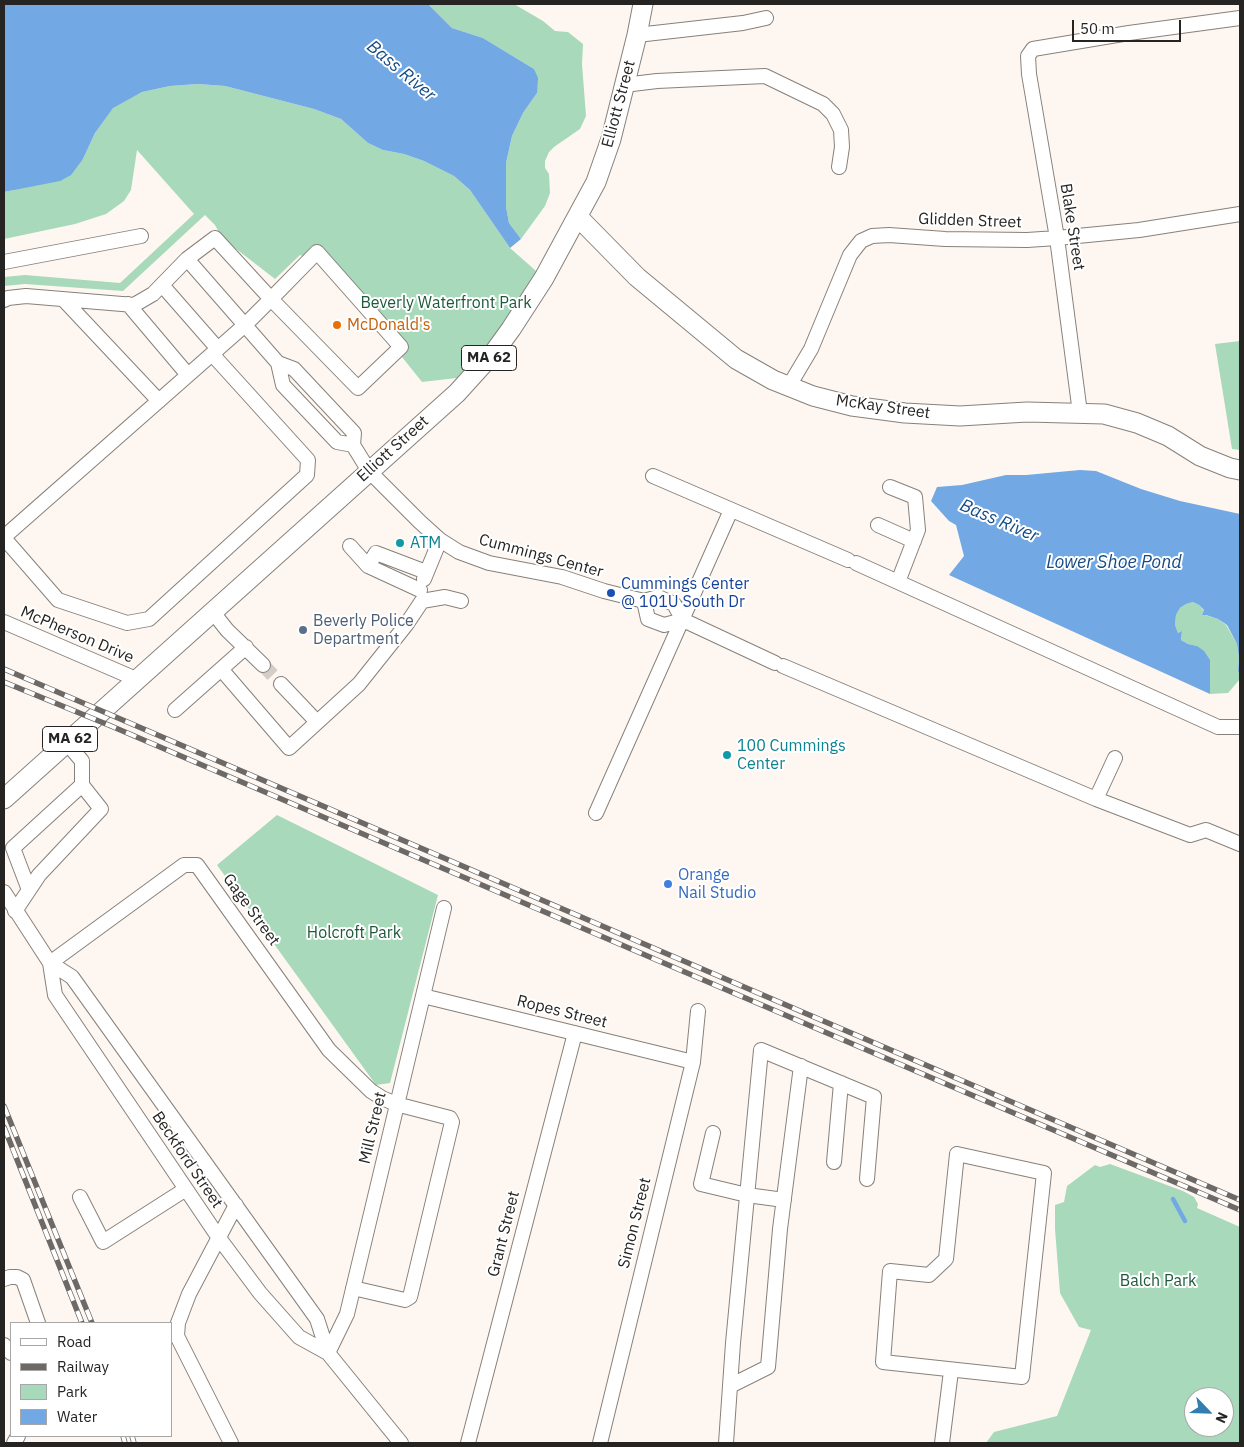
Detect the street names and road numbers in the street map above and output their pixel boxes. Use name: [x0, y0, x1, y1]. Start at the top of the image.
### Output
street label: Elliott Street: [598, 58, 640, 150]
street label: Blake Street: [1056, 182, 1088, 272]
street label: Glidden Street: [918, 210, 1022, 232]
road number: MA 62: [462, 346, 516, 370]
street label: McKay Street: [835, 391, 931, 423]
street label: Elliott Street: [353, 412, 433, 486]
street label: Cummings Center: [477, 530, 605, 582]
street label: McPherson Drive: [17, 602, 137, 668]
road number: MA 62: [42, 726, 98, 752]
street label: Gage Street: [218, 870, 284, 950]
street label: Ropes Street: [515, 991, 609, 1033]
street label: Mill Street: [355, 1090, 391, 1166]
street label: Beckford Street: [148, 1108, 226, 1212]
street label: Simon Street: [614, 1176, 656, 1270]
street label: Grant Street: [484, 1189, 524, 1279]

